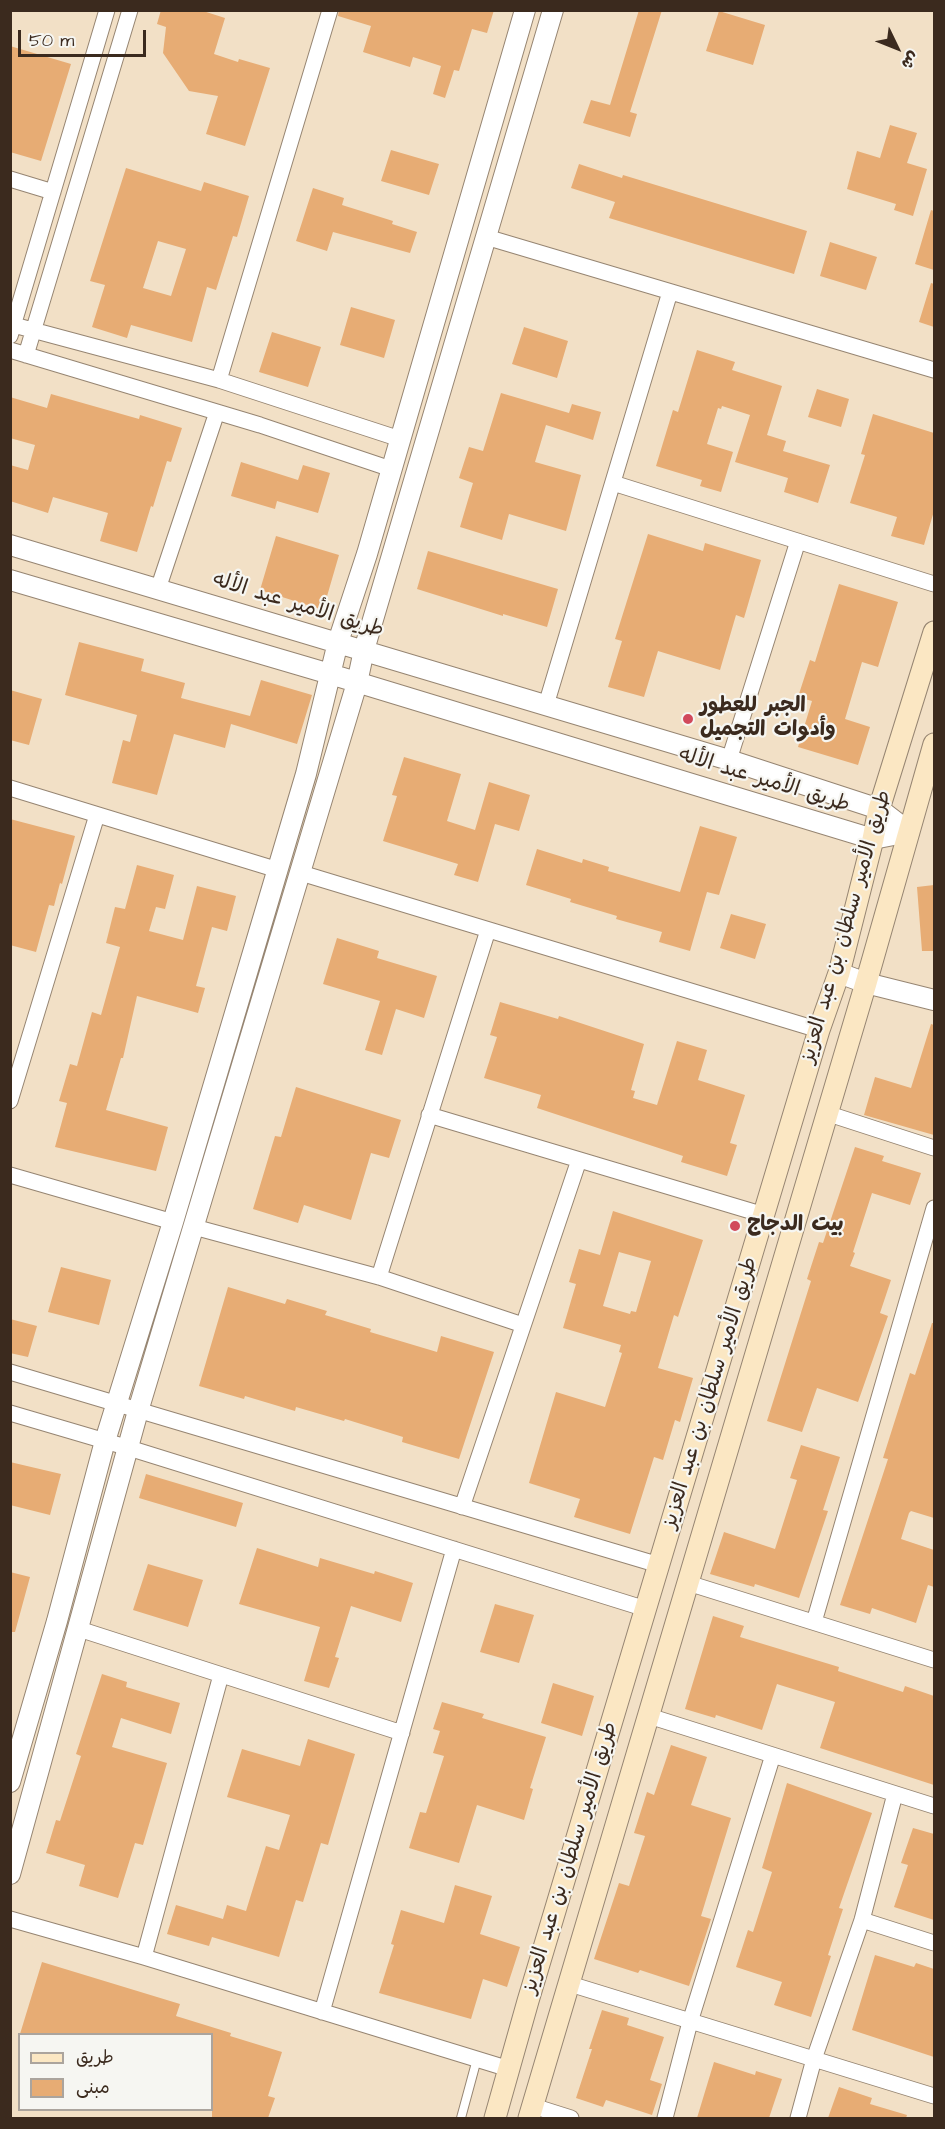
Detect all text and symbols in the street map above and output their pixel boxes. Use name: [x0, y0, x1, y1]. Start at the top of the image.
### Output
scale bar: [21, 18, 148, 56]
north arrow: [867, 18, 927, 78]
text: 50 m: [29, 28, 74, 53]
text: ش: [896, 46, 924, 74]
street label: طريق الأمير عبد الأله: [209, 568, 387, 644]
place label: الجبر للعطور وأدوات التجميل: [700, 694, 836, 744]
marker: الجبر للعطور وأدوات التجميل: [681, 712, 695, 726]
street label: طريق الأمير عبد الأله: [675, 743, 853, 819]
street label: طريق الأمير سلطان بن عبد العزيز: [796, 788, 898, 1066]
place label: بيت الدجاج: [747, 1213, 843, 1239]
marker: بيت الدجاج: [728, 1219, 742, 1233]
street label: طريق الأمير سلطان بن عبد العزيز: [658, 1254, 764, 1532]
street label: طريق الأمير سلطان بن عبد العزيز: [518, 1719, 624, 1997]
legend: [18, 2033, 213, 2111]
text: طريق: [76, 2045, 114, 2070]
text: مبنى: [76, 2075, 110, 2100]

